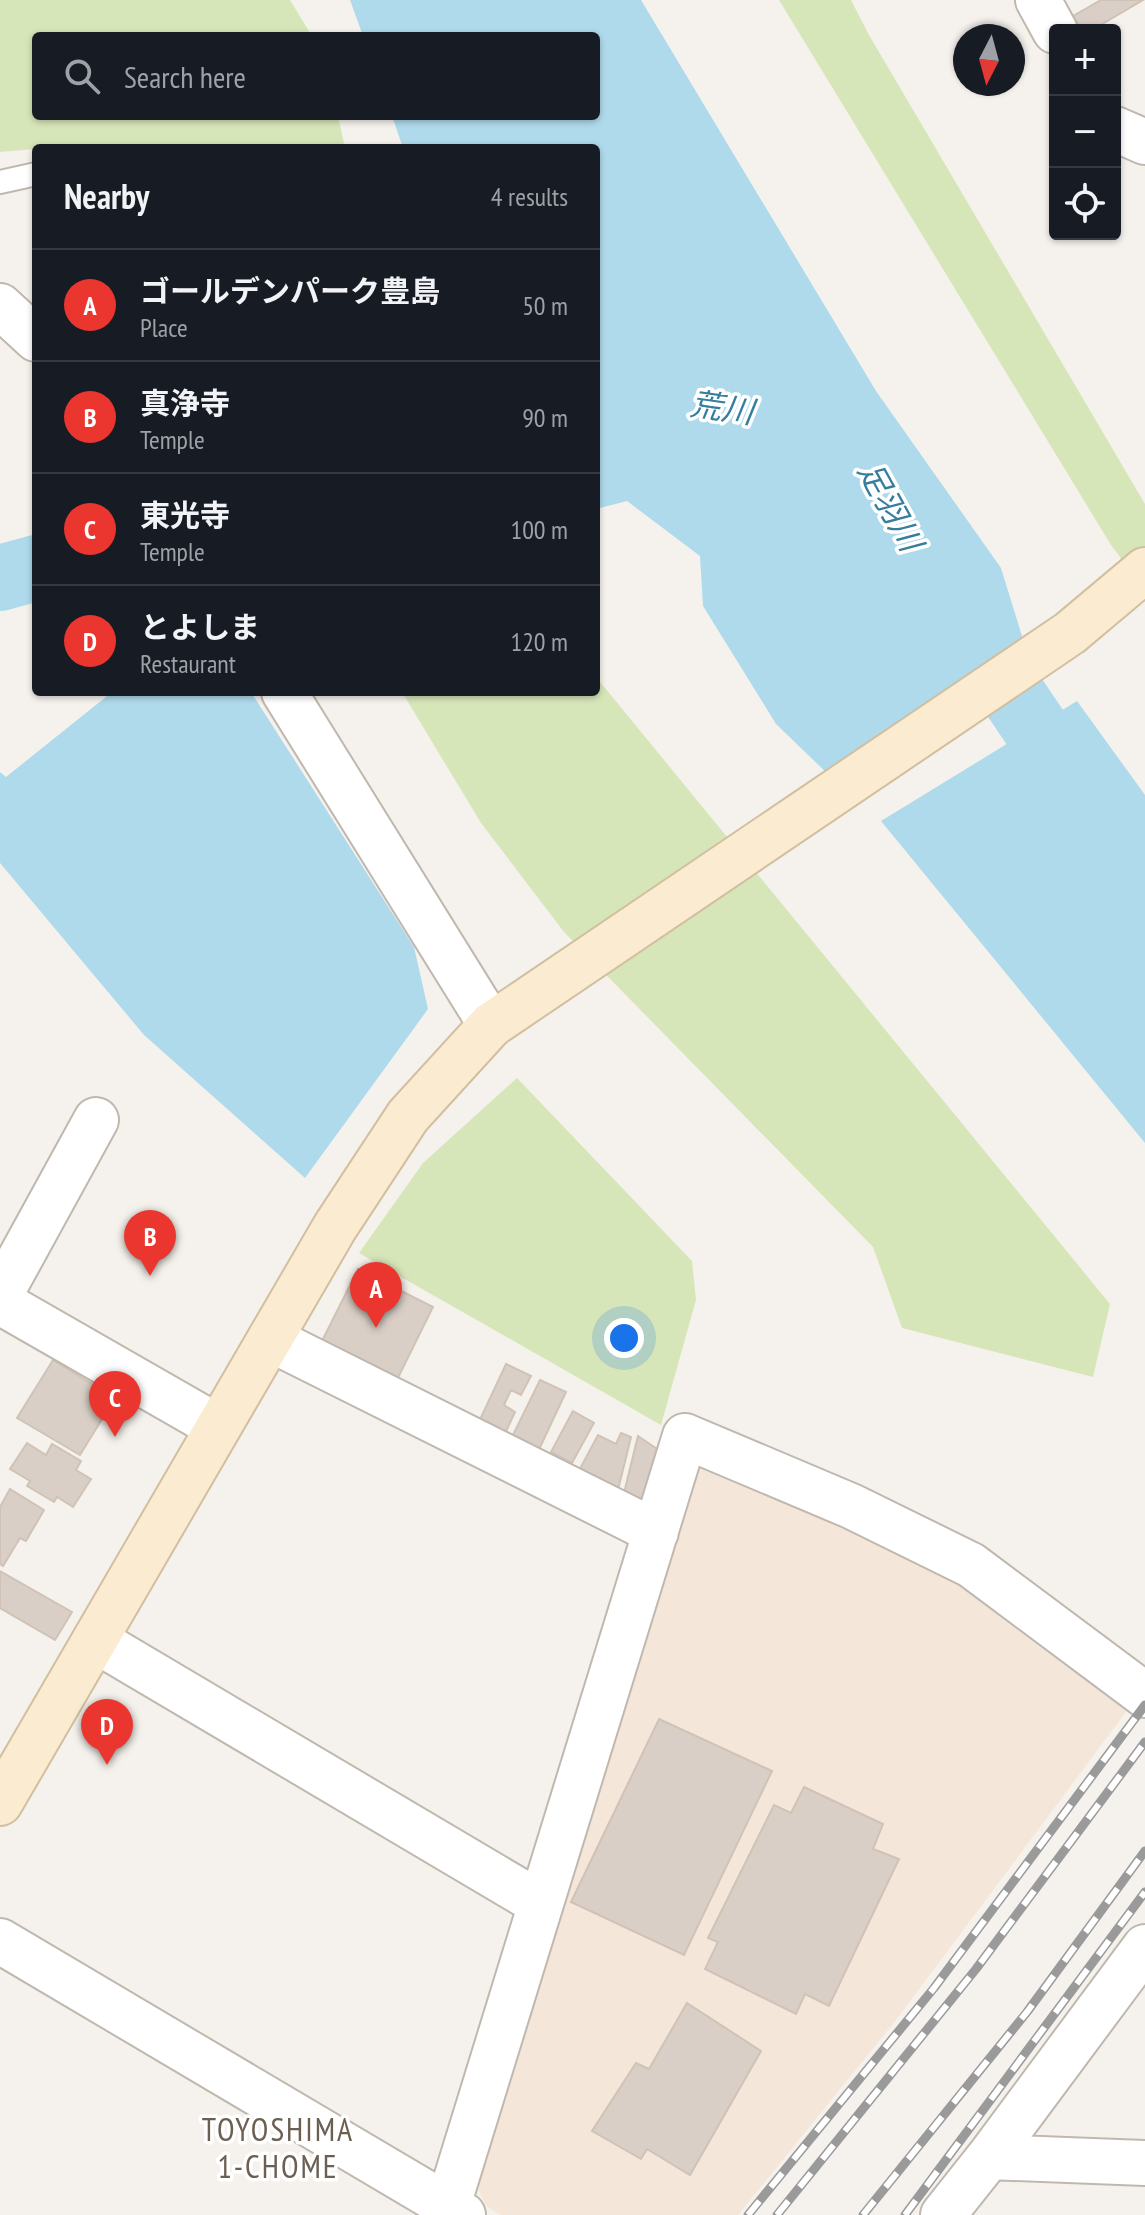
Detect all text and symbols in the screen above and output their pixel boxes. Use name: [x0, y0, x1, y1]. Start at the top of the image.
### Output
north arrow: [953, 24, 1025, 96]
map controls: [1049, 24, 1121, 240]
button: +: [1049, 24, 1121, 96]
search box: [32, 32, 600, 120]
icon: search: [60, 54, 104, 98]
text: Search here: [124, 57, 246, 96]
button: −: [1049, 96, 1121, 168]
button: locate: [1049, 168, 1121, 240]
text: Nearby: [64, 174, 149, 218]
text: 4 results: [491, 180, 568, 213]
text: ゴールデンパーク豊島: [140, 271, 440, 310]
text: A: [83, 289, 97, 322]
text: 50 m: [522, 289, 568, 322]
text: Place: [140, 311, 188, 344]
water label: 荒川: [687, 382, 760, 433]
text: 真浄寺: [140, 383, 230, 422]
text: B: [84, 401, 96, 434]
text: 90 m: [522, 401, 568, 434]
text: Temple: [140, 423, 205, 456]
water label: 足羽川: [849, 454, 934, 561]
text: 東光寺: [140, 495, 230, 534]
text: C: [84, 513, 96, 546]
text: 100 m: [510, 513, 568, 546]
text: Temple: [140, 535, 205, 568]
text: とよしま: [140, 607, 260, 646]
text: D: [83, 625, 97, 658]
text: 120 m: [510, 625, 568, 658]
text: Restaurant: [140, 647, 236, 680]
pin: B: [124, 1210, 176, 1276]
pin: A: [350, 1262, 402, 1328]
your location: [604, 1318, 644, 1358]
pin: C: [89, 1371, 141, 1437]
pin: D: [81, 1699, 133, 1765]
district label: TOYOSHIMA 1-CHOME: [202, 2108, 354, 2187]

